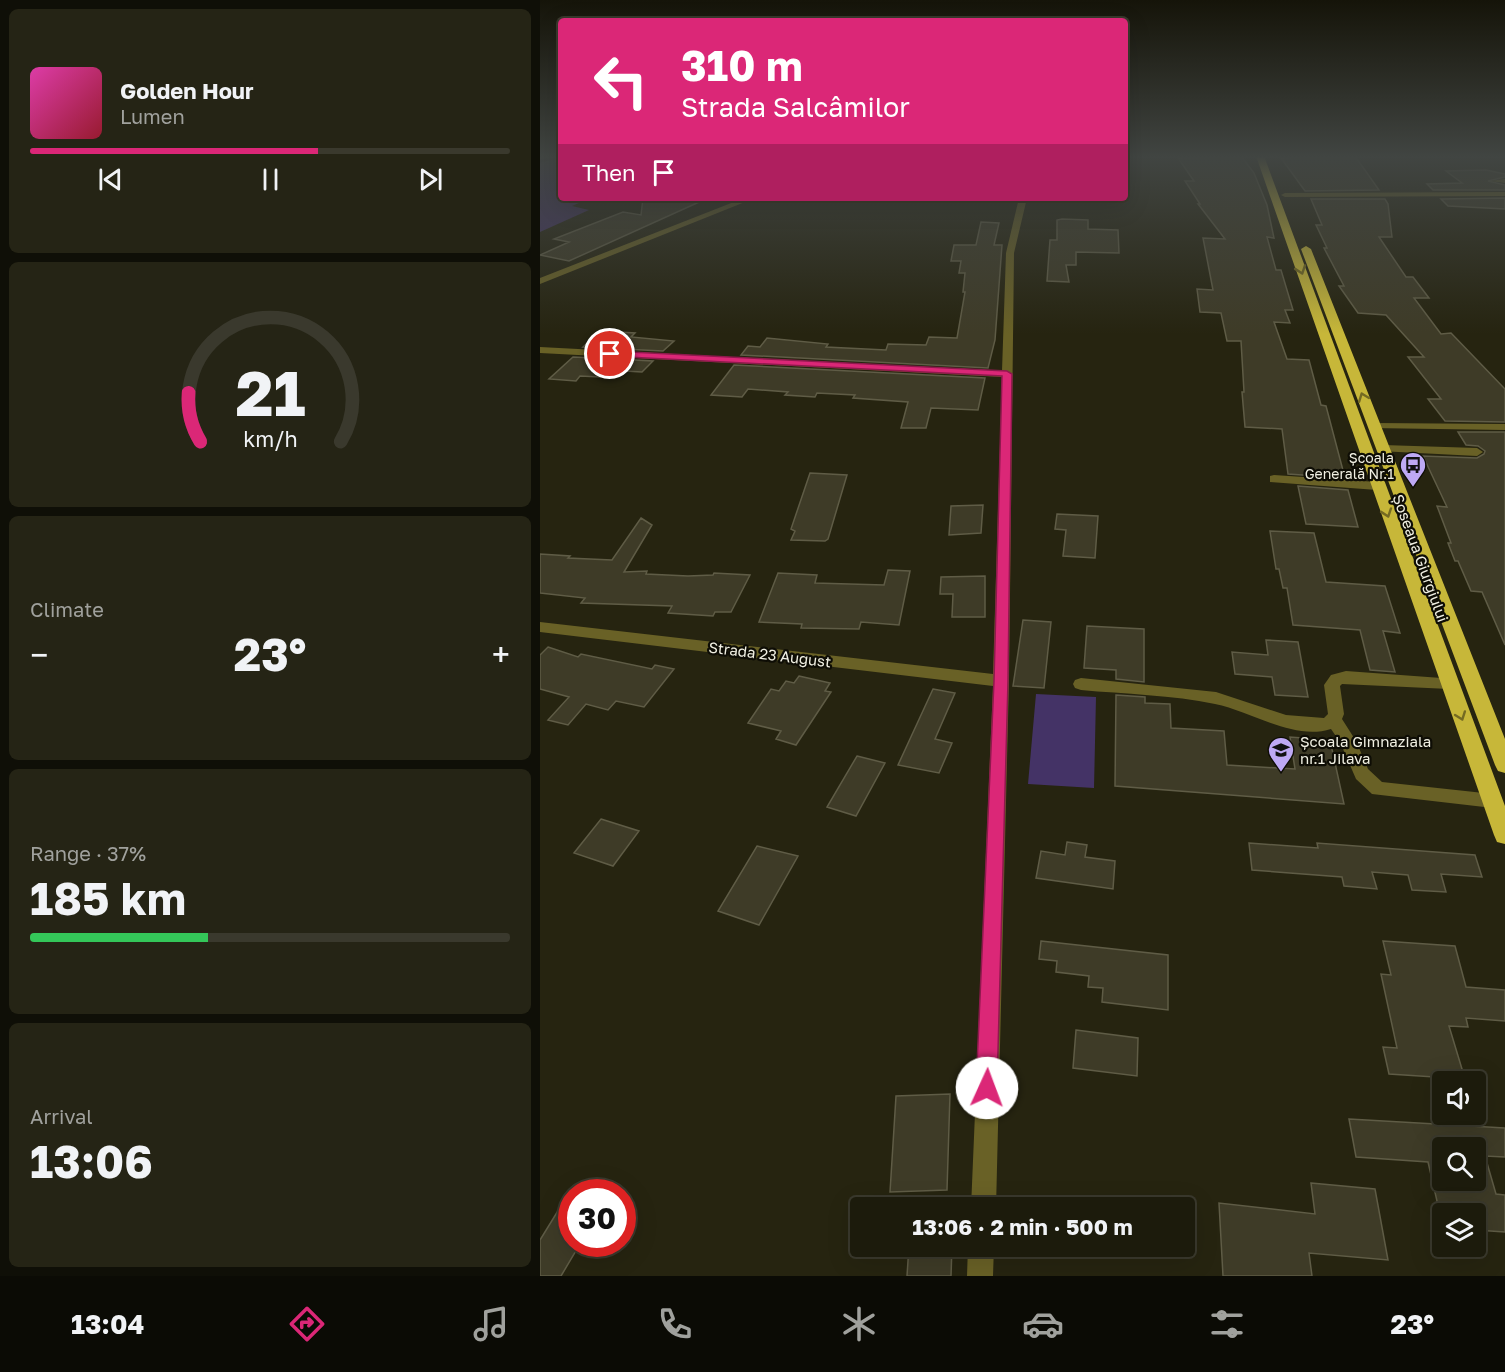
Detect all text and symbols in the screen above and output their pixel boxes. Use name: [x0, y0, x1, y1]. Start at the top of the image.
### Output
text: 310 m: [681, 40, 803, 90]
icon: left: [582, 42, 660, 120]
text: Golden Hour: [120, 77, 254, 104]
text: Strada Salcâmilor: [681, 91, 910, 123]
text: Lumen: [120, 104, 185, 128]
icon: arrive: [647, 156, 680, 189]
text: Then: [582, 159, 635, 186]
icon: previous: [94, 163, 127, 196]
icon: pause: [254, 163, 287, 196]
icon: next: [414, 163, 447, 196]
one-way arrow: [1294, 264, 1307, 275]
pin: [584, 328, 635, 379]
icon: arrive: [593, 337, 626, 370]
text: 21: [235, 355, 305, 430]
one-way arrow: [1358, 392, 1370, 403]
text: km/h: [243, 426, 297, 452]
place label: Școala Generală Nr.1: [1305, 449, 1394, 482]
bus stop icon: Școala Generală Nr.1: [1398, 450, 1428, 488]
street label: Șoseaua Giurgiului: [1390, 492, 1452, 624]
one-way arrow: [1380, 507, 1393, 518]
text: Climate: [30, 597, 104, 621]
text: 23°: [234, 627, 306, 681]
text: −: [30, 635, 48, 674]
text: +: [492, 635, 510, 674]
street label: Strada 23 August: [708, 638, 832, 670]
one-way arrow: [1454, 710, 1467, 721]
place label: Școala Gimnaziala nr.1 Jilava: [1300, 732, 1431, 767]
school or university icon: Școala Gimnaziala nr.1 Jilava: [1266, 735, 1296, 773]
text: Range · 37%: [30, 841, 146, 865]
text: 185 km: [30, 871, 186, 925]
position arrow: [955, 1056, 1019, 1120]
map controls: [1432, 1071, 1486, 1257]
button: sound: [1432, 1071, 1486, 1125]
text: Arrival: [30, 1104, 93, 1128]
text: 13:06: [30, 1134, 153, 1188]
button: search: [1432, 1137, 1486, 1191]
speed limit sign: 30: [558, 1179, 636, 1257]
button: layers: [1432, 1203, 1486, 1257]
text: 13:06 · 2 min · 500 m: [912, 1213, 1133, 1240]
icon: directions: [286, 1303, 328, 1345]
icon: music: [470, 1303, 512, 1345]
icon: phone: [654, 1303, 696, 1345]
icon: climate: [838, 1303, 880, 1345]
icon: car: [1022, 1303, 1064, 1345]
icon: filters: [1206, 1303, 1248, 1345]
text: 13:04: [71, 1308, 144, 1340]
text: 23°: [1390, 1308, 1434, 1340]

